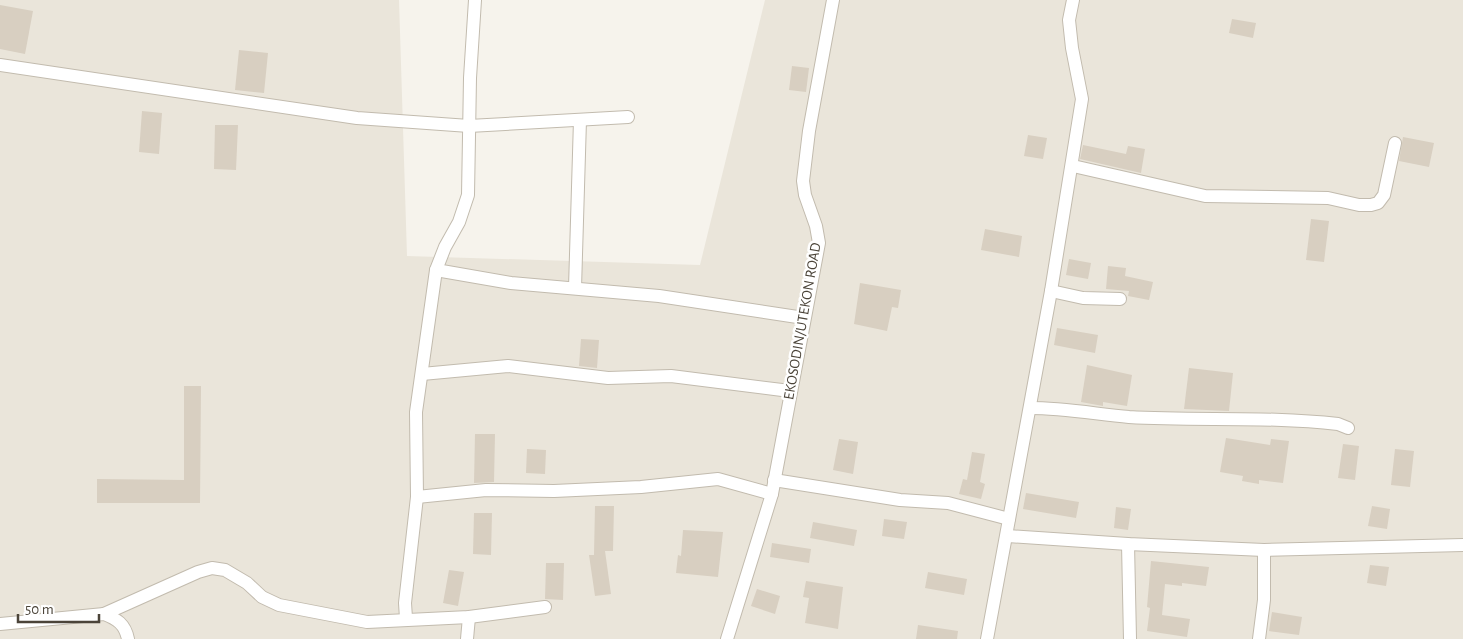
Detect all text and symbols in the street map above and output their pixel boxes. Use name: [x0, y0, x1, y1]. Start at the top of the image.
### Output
street label: EKOSODIN/UTEKON ROAD: [781, 241, 824, 401]
scale bar: [18, 592, 99, 624]
text: 50 m: [25, 602, 54, 617]

